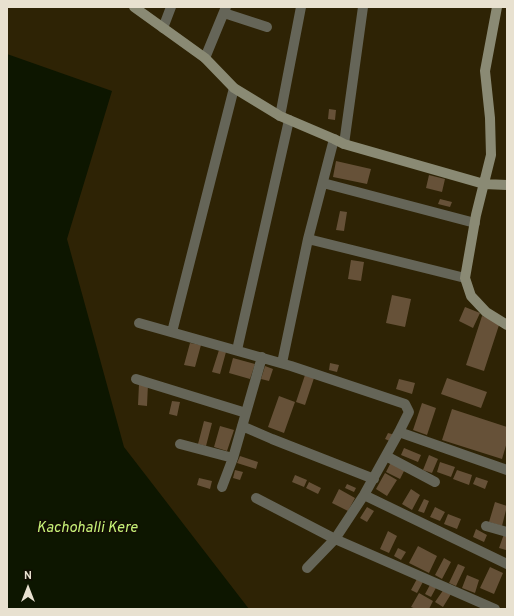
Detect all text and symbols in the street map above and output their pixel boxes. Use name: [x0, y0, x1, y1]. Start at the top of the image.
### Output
water label: Kachohalli Kere: [37, 520, 137, 538]
north arrow: [8, 568, 48, 608]
text: N: [24, 569, 32, 583]

